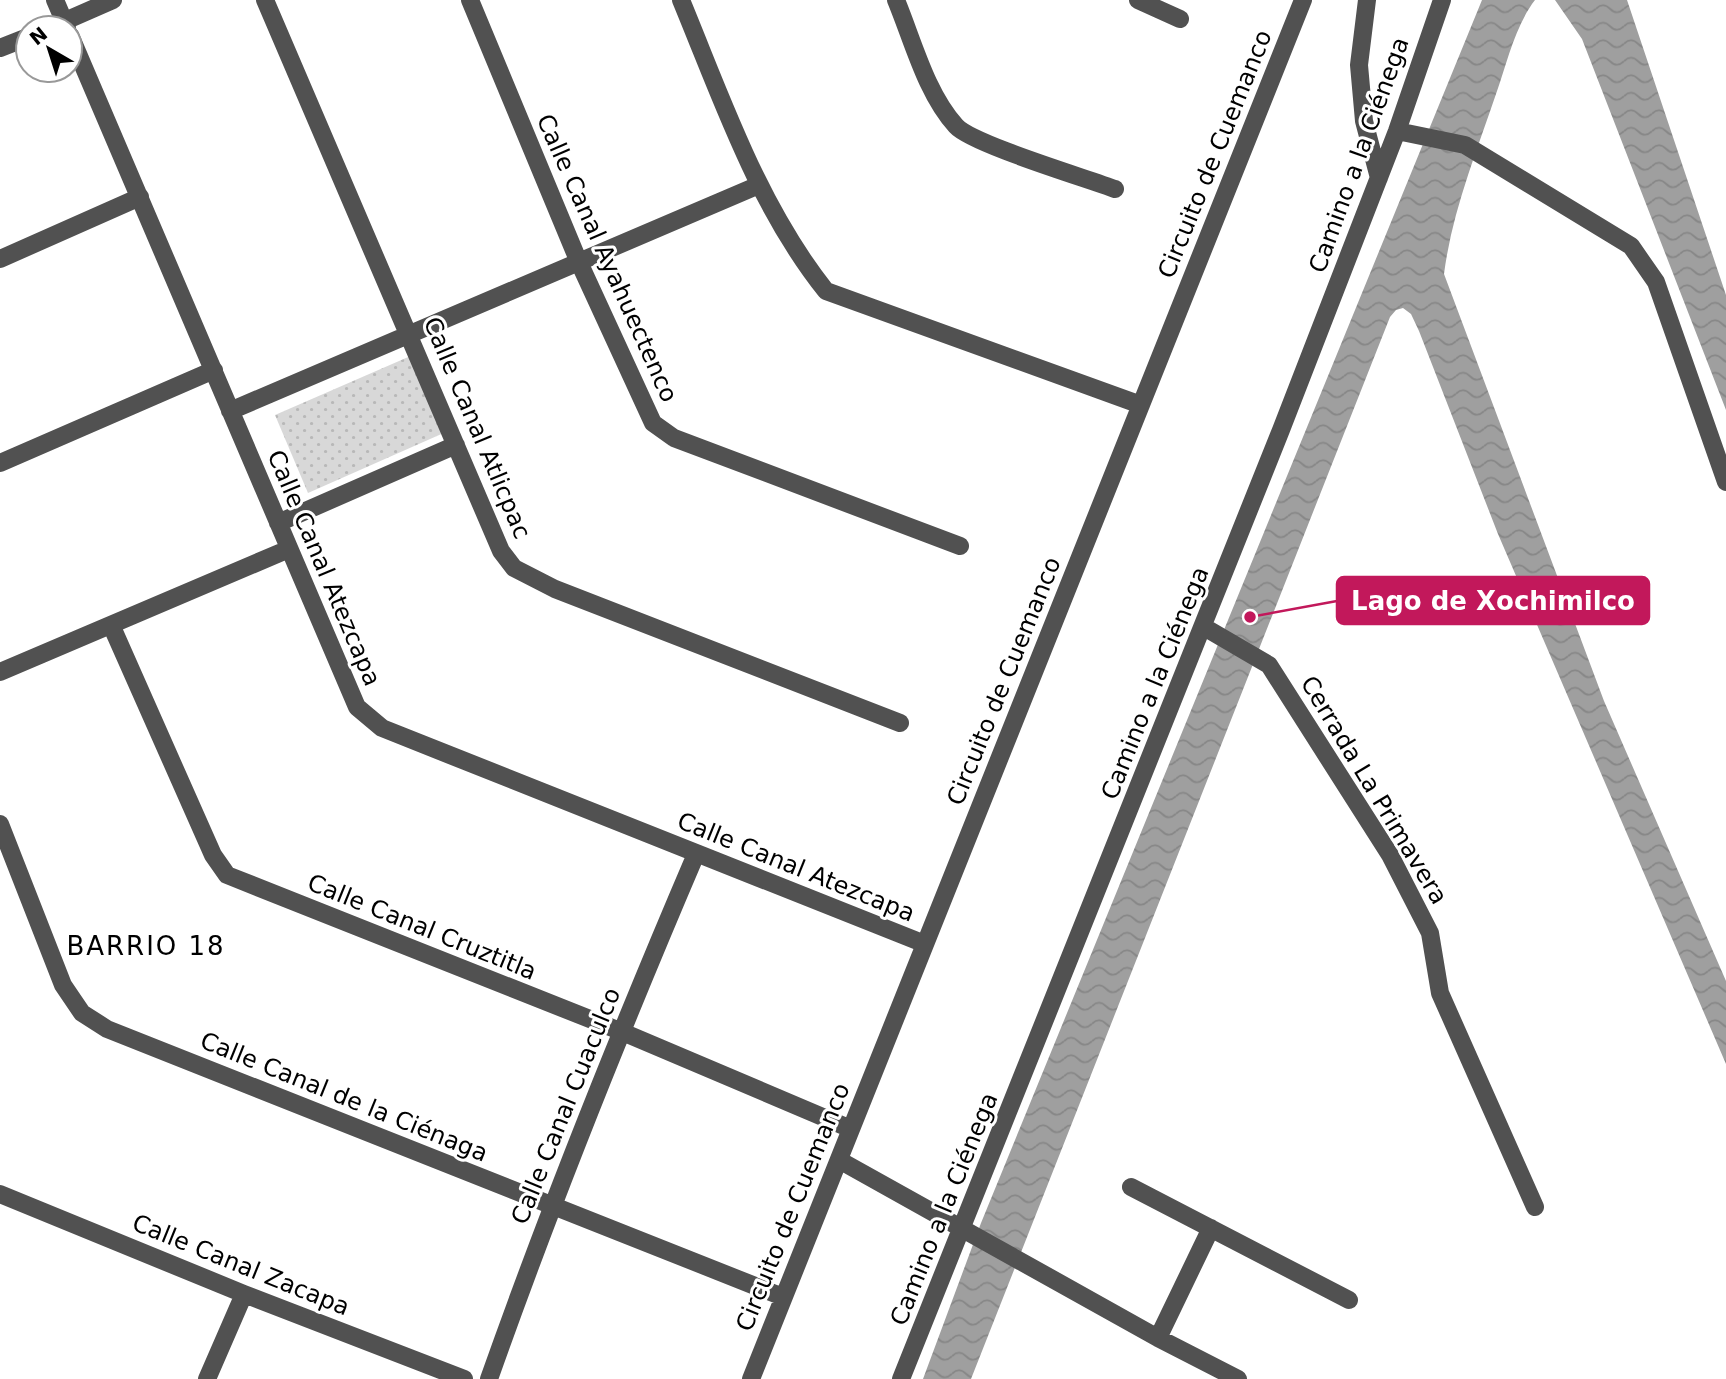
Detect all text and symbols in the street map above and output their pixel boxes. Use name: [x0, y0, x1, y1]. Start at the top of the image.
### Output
north arrow: [14, 14, 84, 84]
text: N: [25, 22, 51, 49]
street label: Circuito de Cuemanco: [1152, 26, 1278, 282]
street label: Camino a la Ciénega: [1303, 33, 1415, 277]
street label: Calle Canal Ayahuectenco: [531, 110, 683, 406]
street label: Calle Canal Atlicpac: [418, 313, 536, 543]
street label: Calle Canal Atezcapa: [262, 446, 386, 690]
street label: Circuito de Cuemanco: [941, 553, 1067, 809]
street label: Camino a la Ciénega: [1095, 563, 1215, 803]
callout: Lago de Xochimilco: [1337, 577, 1649, 624]
text: Lago de Xochimilco: [1351, 586, 1635, 616]
street label: Cerrada La Primavera: [1295, 671, 1453, 909]
street label: Calle Canal Atezcapa: [673, 807, 919, 927]
street label: Calle Canal Cruztitla: [304, 868, 540, 986]
district label: BARRIO 18: [66, 931, 226, 961]
street label: Calle Canal Cuaculco: [506, 984, 626, 1228]
street label: Calle Canal de la Ciénaga: [196, 1026, 492, 1168]
street label: Circuito de Cuemanco: [730, 1079, 856, 1335]
street label: Camino a la Ciénega: [884, 1089, 1004, 1329]
street label: Calle Canal Zacapa: [128, 1209, 354, 1321]

